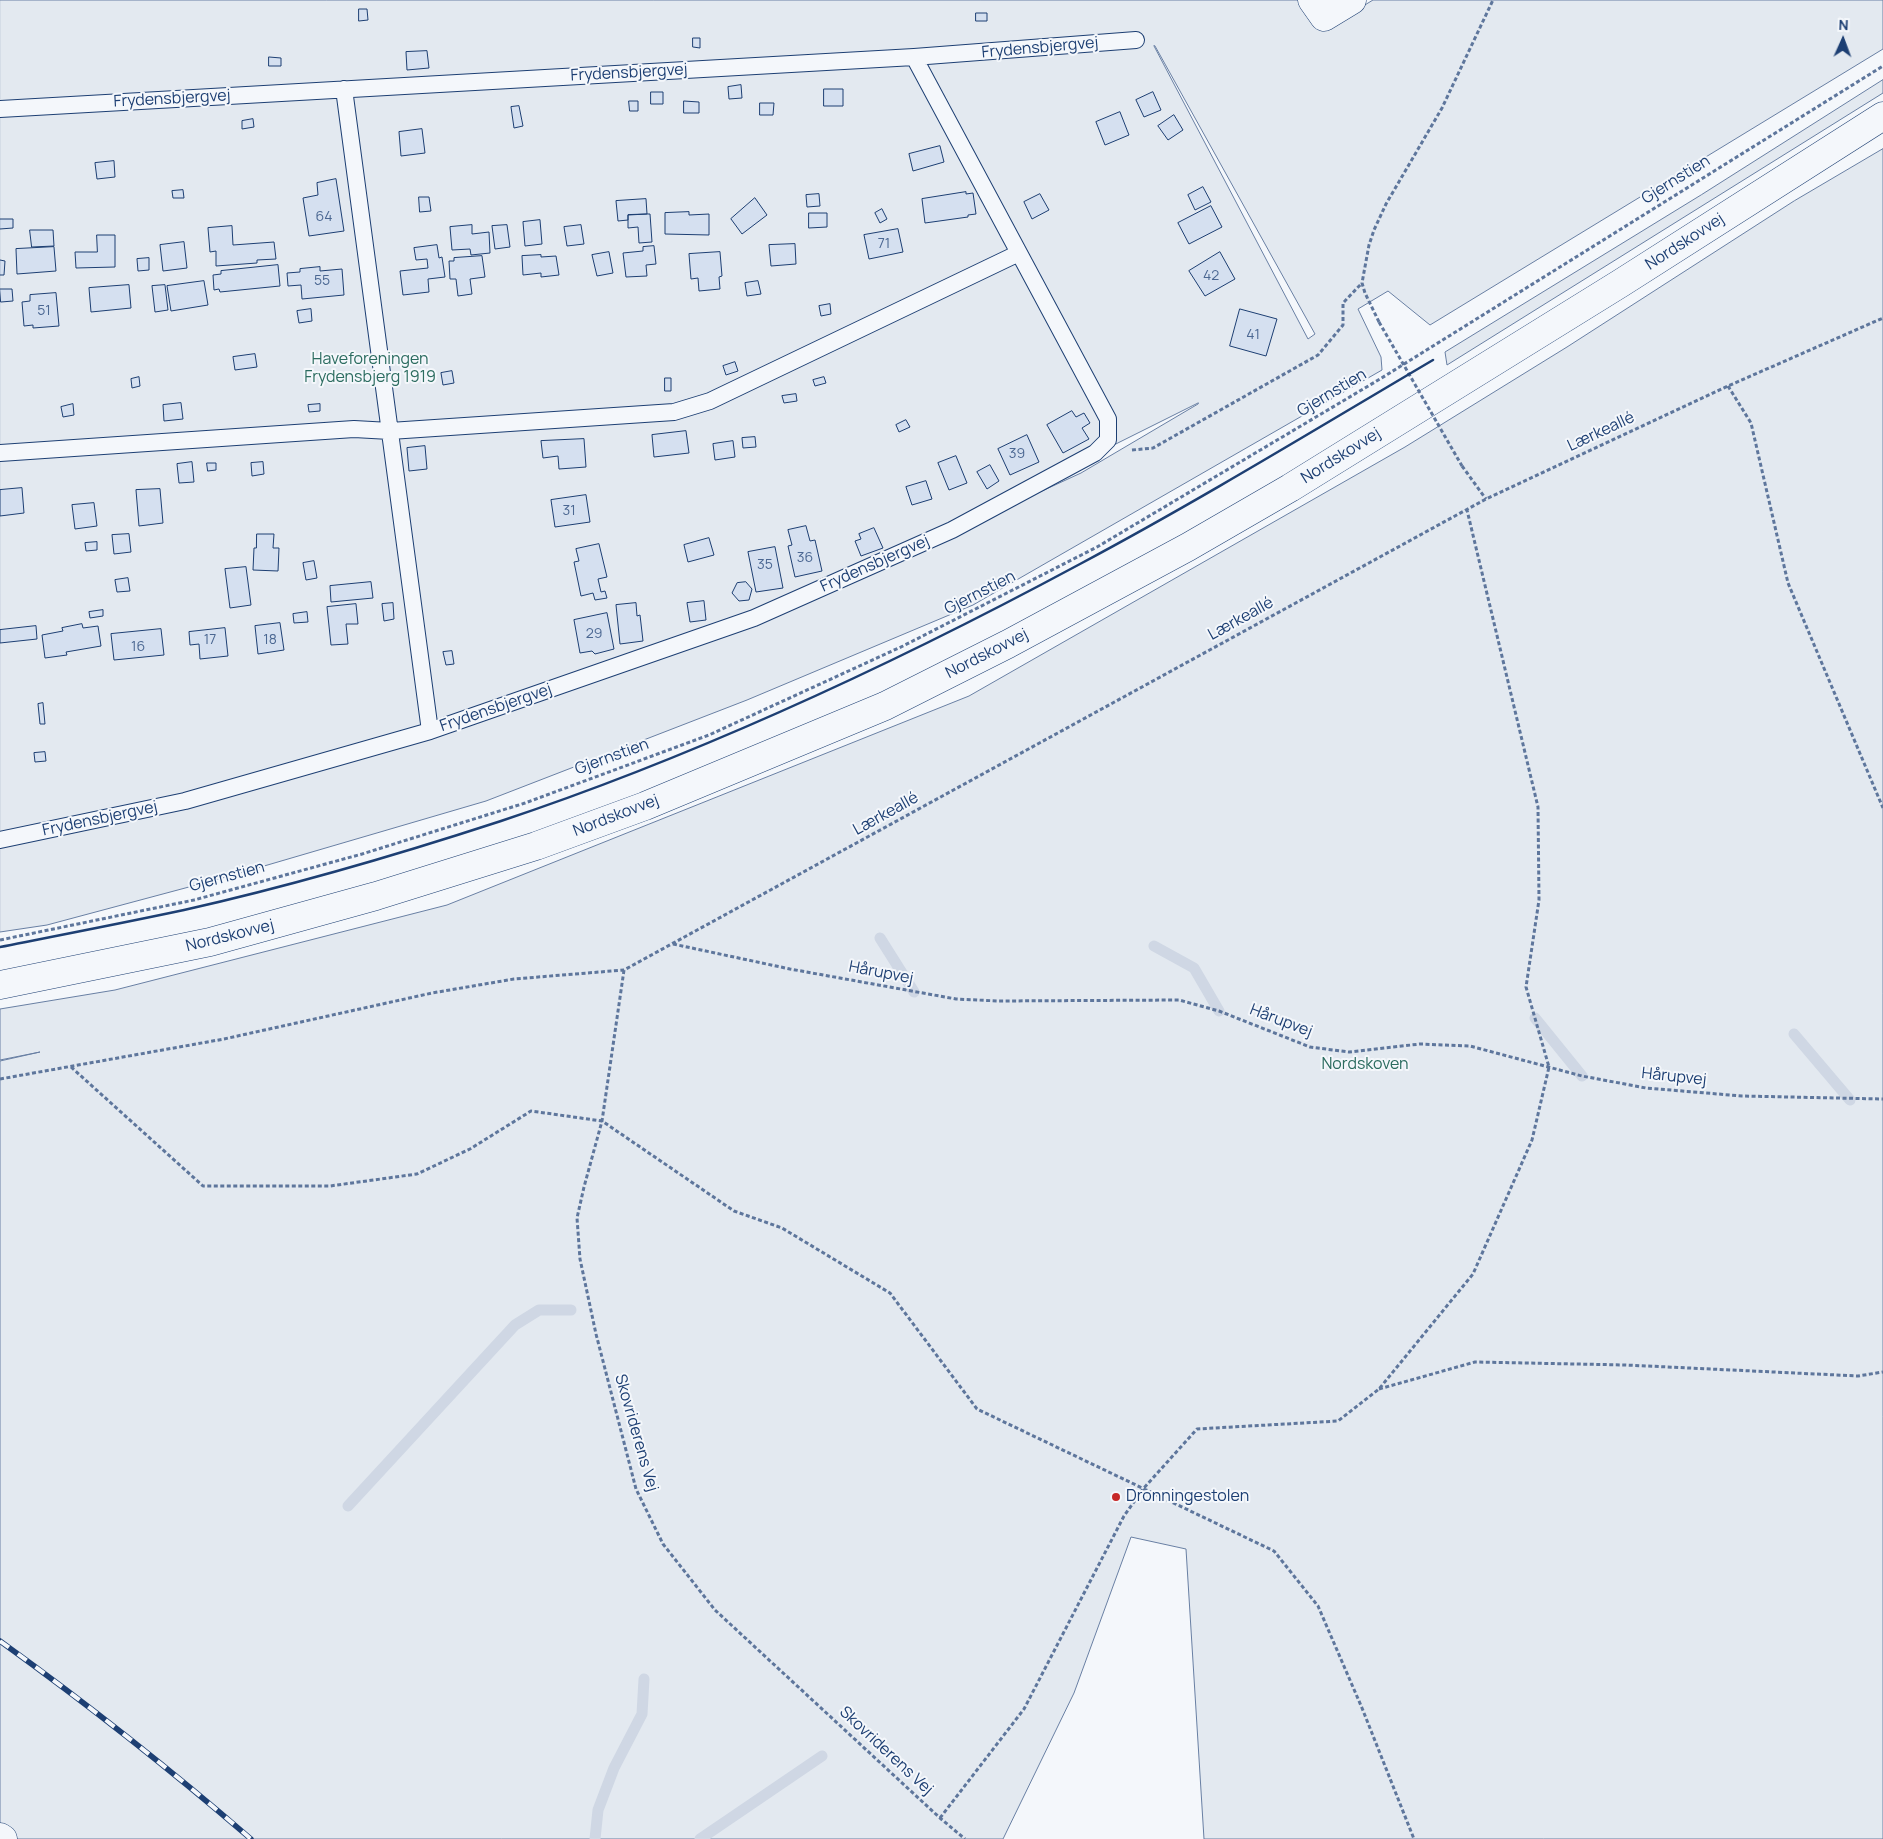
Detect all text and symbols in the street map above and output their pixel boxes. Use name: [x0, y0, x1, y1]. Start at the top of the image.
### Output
north arrow: [1818, 15, 1868, 65]
text: N: [1838, 15, 1849, 34]
street label: Frydensbjergvej: [981, 33, 1099, 63]
street label: Frydensbjergvej: [570, 60, 688, 86]
street label: Frydensbjergvej: [113, 86, 231, 112]
street label: Gjernstien: [1638, 151, 1714, 209]
house number: 64: [316, 209, 332, 225]
street label: Nordskovvej: [1642, 209, 1728, 275]
house number: 71: [878, 236, 890, 252]
house number: 42: [1203, 268, 1219, 284]
house number: 55: [314, 273, 330, 289]
house number: 51: [37, 303, 51, 319]
house number: 41: [1246, 327, 1260, 343]
park label: Haveforeningen Frydensbjerg 1919: [304, 350, 436, 388]
street label: Gjernstien: [1294, 365, 1370, 421]
street label: Lærkeallé: [1564, 408, 1638, 456]
street label: Nordskovvej: [1298, 424, 1384, 488]
house number: 39: [1009, 446, 1025, 462]
house number: 31: [562, 503, 576, 519]
street label: Frydensbjergvej: [818, 531, 932, 597]
house number: 36: [797, 550, 813, 566]
house number: 35: [757, 557, 773, 573]
street label: Gjernstien: [941, 567, 1019, 619]
street label: Lærkeallé: [1205, 593, 1277, 645]
street label: Nordskovvej: [942, 625, 1032, 683]
house number: 29: [586, 626, 602, 642]
house number: 17: [204, 632, 216, 648]
house number: 18: [263, 632, 277, 648]
house number: 16: [131, 639, 145, 655]
street label: Frydensbjergvej: [437, 680, 555, 736]
street label: Gjernstien: [573, 735, 651, 779]
street label: Lærkeallé: [850, 788, 922, 840]
street label: Nordskovvej: [570, 791, 662, 841]
street label: Frydensbjergvej: [41, 797, 159, 841]
street label: Gjernstien: [187, 858, 267, 896]
street label: Nordskovvej: [184, 916, 276, 956]
street label: Hårupvej: [847, 957, 915, 989]
street label: Hårupvej: [1247, 1000, 1315, 1042]
park label: Nordskoven: [1321, 1055, 1409, 1075]
street label: Hårupvej: [1640, 1064, 1708, 1090]
street label: Skovriderens Vej: [610, 1372, 662, 1494]
place label: Dronningestolen: [1126, 1487, 1249, 1507]
marker: Dronningestolen: [1110, 1491, 1122, 1503]
street label: Skovriderens Vej: [835, 1703, 937, 1799]

